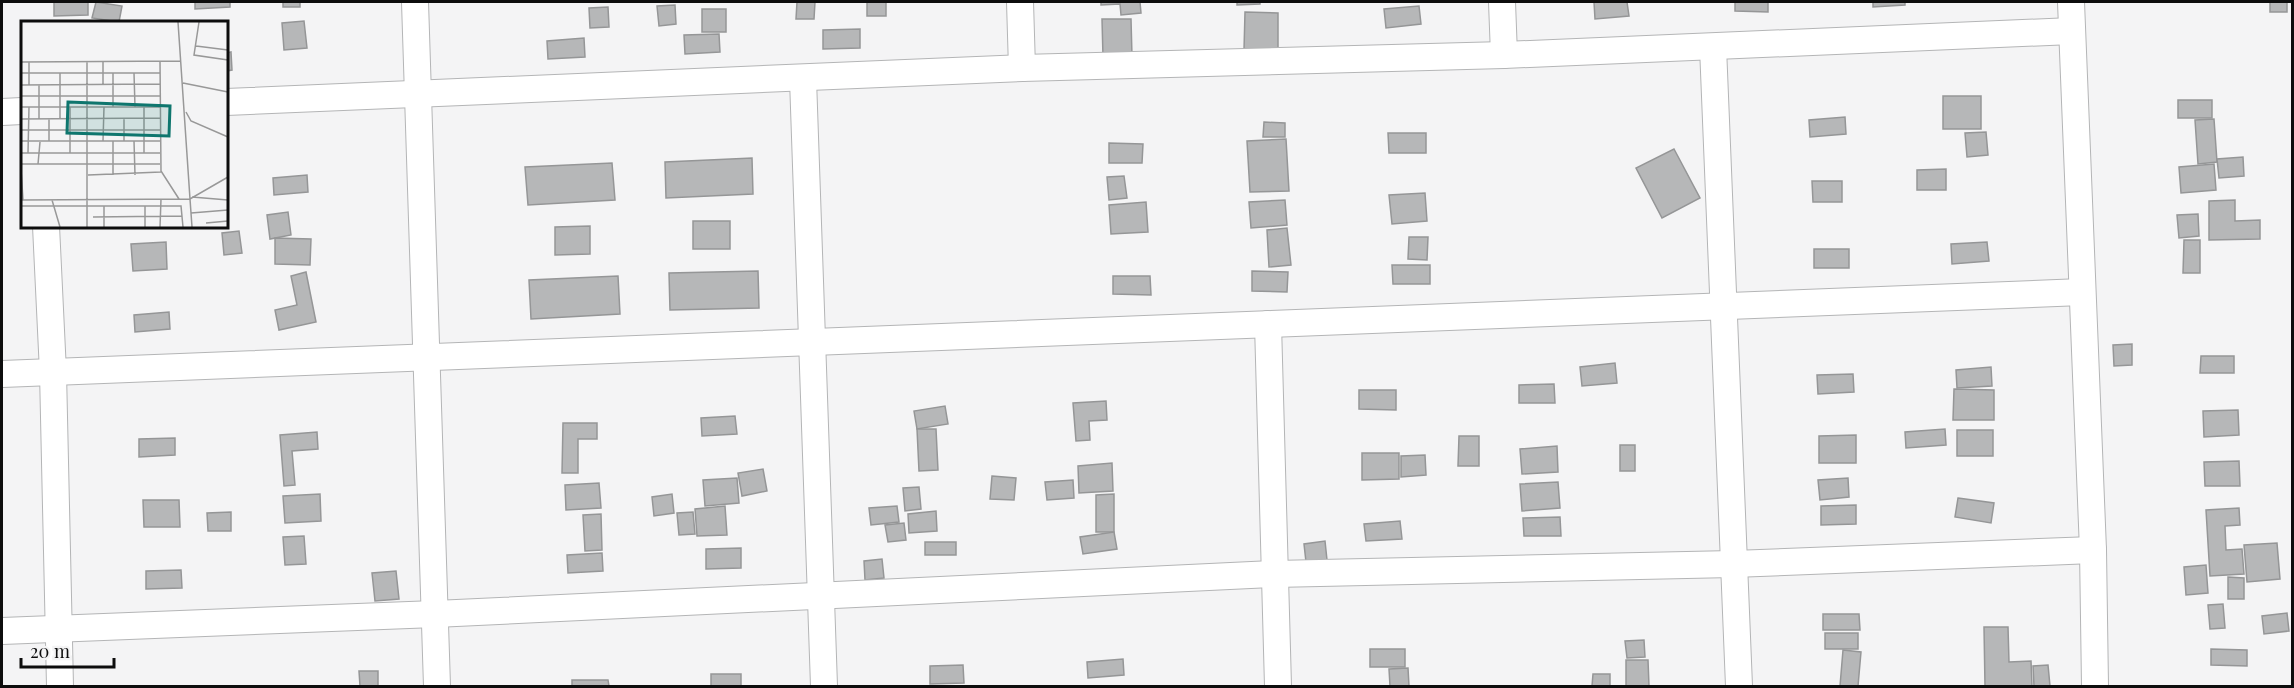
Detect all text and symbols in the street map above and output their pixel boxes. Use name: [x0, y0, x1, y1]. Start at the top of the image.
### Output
inset map: [21, 21, 228, 228]
scale bar: [21, 631, 114, 669]
text: 20 m: [30, 639, 70, 663]

